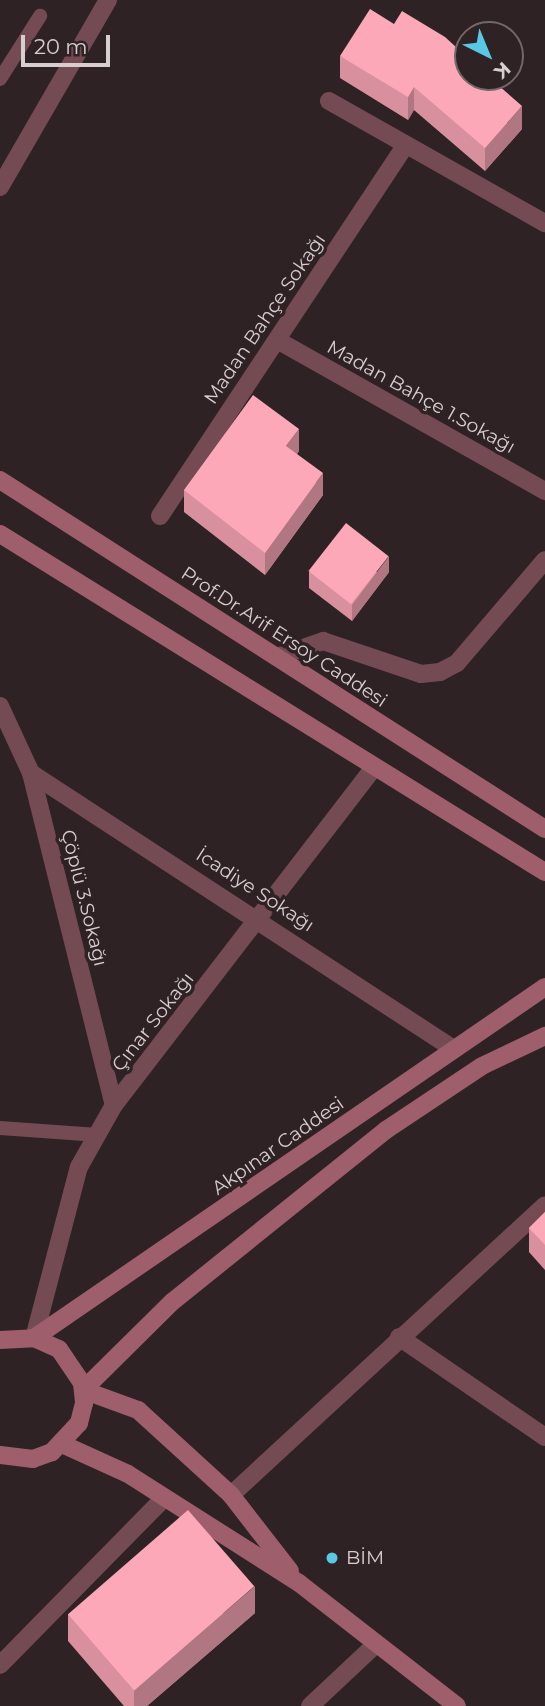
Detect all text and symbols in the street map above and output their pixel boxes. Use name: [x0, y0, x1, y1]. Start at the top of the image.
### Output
scale bar: [24, 21, 114, 65]
north arrow: [454, 21, 524, 91]
text: 20 m: [34, 34, 88, 59]
text: K: [489, 57, 515, 83]
street label: Madan Bahçe Sokağı: [199, 229, 331, 409]
street label: Madan Bahçe 1.Sokağı: [323, 336, 519, 458]
street label: Prof.Dr.Arif Ersoy Caddesi: [177, 562, 391, 712]
street label: Çöplü 3.Sokağı: [56, 827, 112, 969]
street label: İcadiye Sokağı: [192, 843, 318, 937]
street label: Çınar Sokağı: [107, 968, 199, 1076]
street label: Akpınar Caddesi: [208, 1092, 348, 1200]
place label: BİM: [346, 1547, 384, 1569]
marker: BİM: [324, 1550, 340, 1566]

